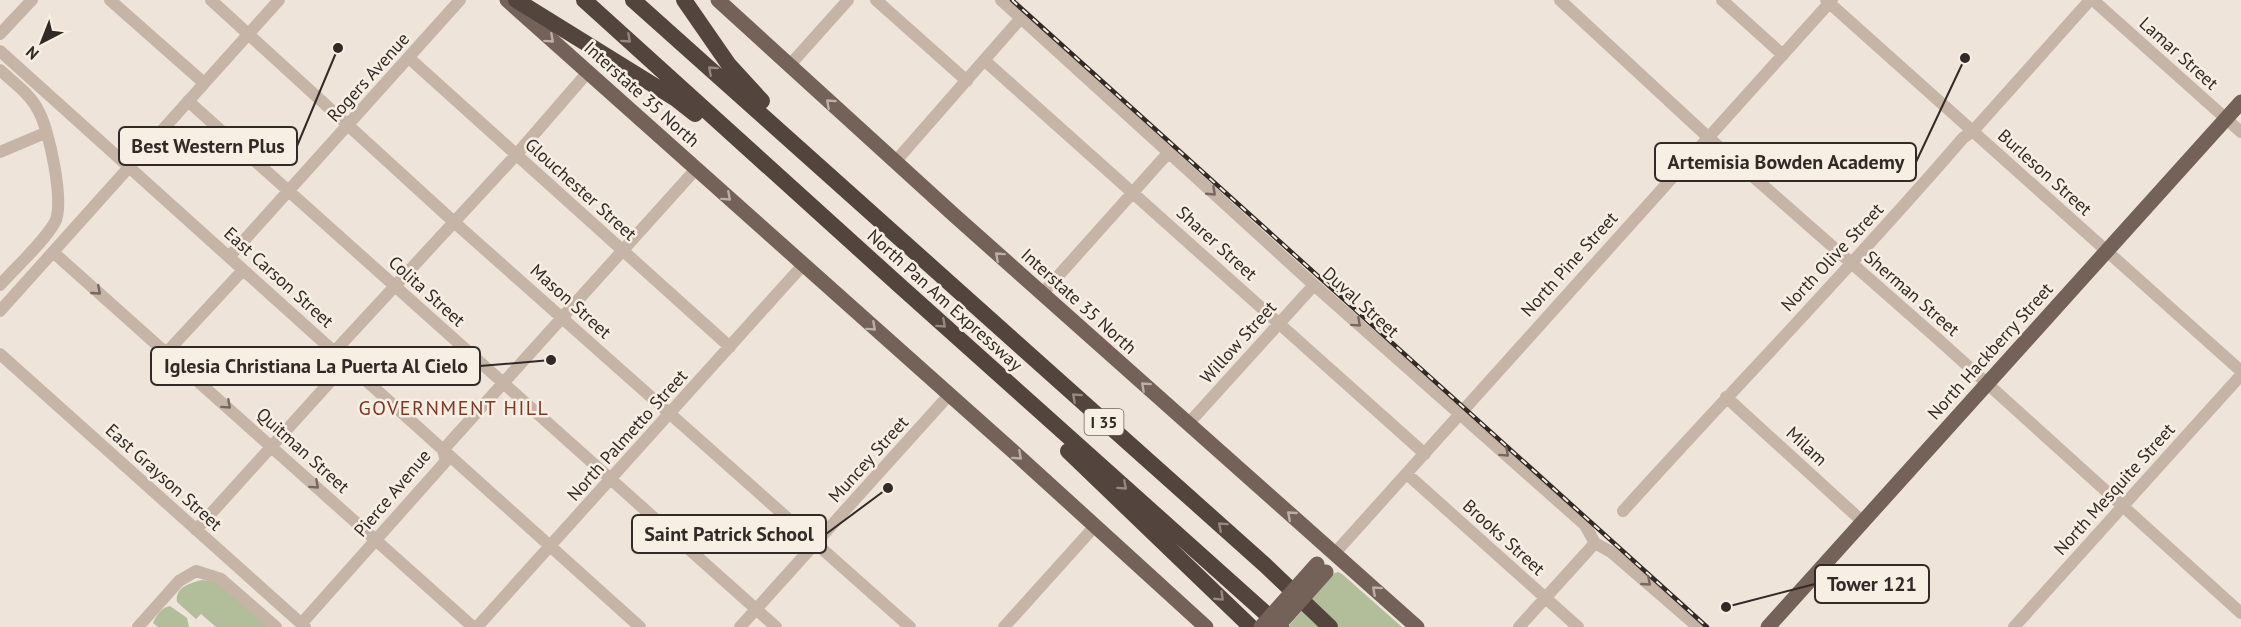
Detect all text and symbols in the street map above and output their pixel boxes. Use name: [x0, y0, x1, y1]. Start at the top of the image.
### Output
north arrow: [12, 12, 72, 72]
street label: Lamar Street: [2135, 12, 2223, 94]
street label: Rogers Avenue: [322, 28, 414, 126]
one-way arrow: [544, 32, 554, 43]
one-way arrow: [620, 32, 631, 43]
street label: Interstate 35 North: [579, 36, 705, 152]
text: N: [21, 42, 43, 64]
one-way arrow: [708, 66, 719, 77]
one-way arrow: [826, 99, 837, 110]
street label: Burleson Street: [1993, 124, 2097, 220]
callout: Best Western Plus: [119, 127, 297, 165]
text: Best Western Plus: [131, 133, 285, 159]
street label: Glouchester Street: [520, 133, 642, 245]
callout: Artemisia Bowden Academy: [1655, 143, 1916, 181]
text: Artemisia Bowden Academy: [1668, 149, 1905, 175]
one-way arrow: [1206, 185, 1216, 196]
one-way arrow: [720, 190, 731, 201]
street label: North Olive Street: [1776, 198, 1888, 316]
street label: Sharer Street: [1172, 201, 1262, 285]
street label: North Pine Street: [1516, 207, 1622, 321]
street label: East Carson Street: [219, 222, 339, 332]
street label: North Pan Am Expressway: [863, 224, 1028, 376]
street label: Interstate 35 North: [1016, 243, 1142, 359]
street label: Sherman Street: [1860, 245, 1964, 341]
street label: Colita Street: [384, 251, 470, 331]
one-way arrow: [995, 252, 1006, 263]
street label: Mason Street: [526, 259, 616, 343]
street label: Duval Street: [1318, 262, 1404, 342]
street label: North Hackberry Street: [1922, 278, 2058, 424]
one-way arrow: [90, 284, 101, 295]
street label: Willow Street: [1195, 296, 1281, 388]
one-way arrow: [1350, 316, 1360, 327]
one-way arrow: [935, 317, 946, 328]
one-way arrow: [866, 320, 876, 331]
callout: Iglesia Christiana La Puerta Al Cielo: [151, 347, 480, 385]
text: Iglesia Christiana La Puerta Al Cielo: [164, 353, 468, 379]
street label: North Palmetto Street: [562, 365, 692, 505]
one-way arrow: [1141, 382, 1152, 393]
one-way arrow: [1072, 393, 1083, 404]
district label: GOVERNMENT HILL: [359, 395, 549, 421]
one-way arrow: [220, 398, 230, 409]
street label: Quitman Street: [252, 402, 354, 498]
road number: I 35: [1084, 409, 1124, 435]
street label: Muncey Street: [823, 411, 913, 507]
street label: East Grayson Street: [101, 418, 227, 536]
street label: North Mesquite Street: [2049, 418, 2179, 560]
street label: Milam: [1782, 421, 1832, 471]
street label: Pierce Avenue: [349, 444, 435, 542]
one-way arrow: [1498, 446, 1508, 457]
one-way arrow: [1011, 449, 1022, 460]
one-way arrow: [308, 478, 319, 489]
one-way arrow: [1116, 479, 1127, 490]
street label: Brooks Street: [1458, 494, 1550, 580]
one-way arrow: [1287, 511, 1298, 522]
callout: Saint Patrick School: [632, 515, 826, 553]
text: Saint Patrick School: [644, 521, 814, 547]
one-way arrow: [1218, 522, 1229, 533]
callout: Tower 121: [1815, 565, 1929, 603]
text: Tower 121: [1827, 571, 1917, 597]
one-way arrow: [1640, 575, 1651, 586]
one-way arrow: [1372, 586, 1383, 597]
one-way arrow: [1214, 590, 1224, 601]

